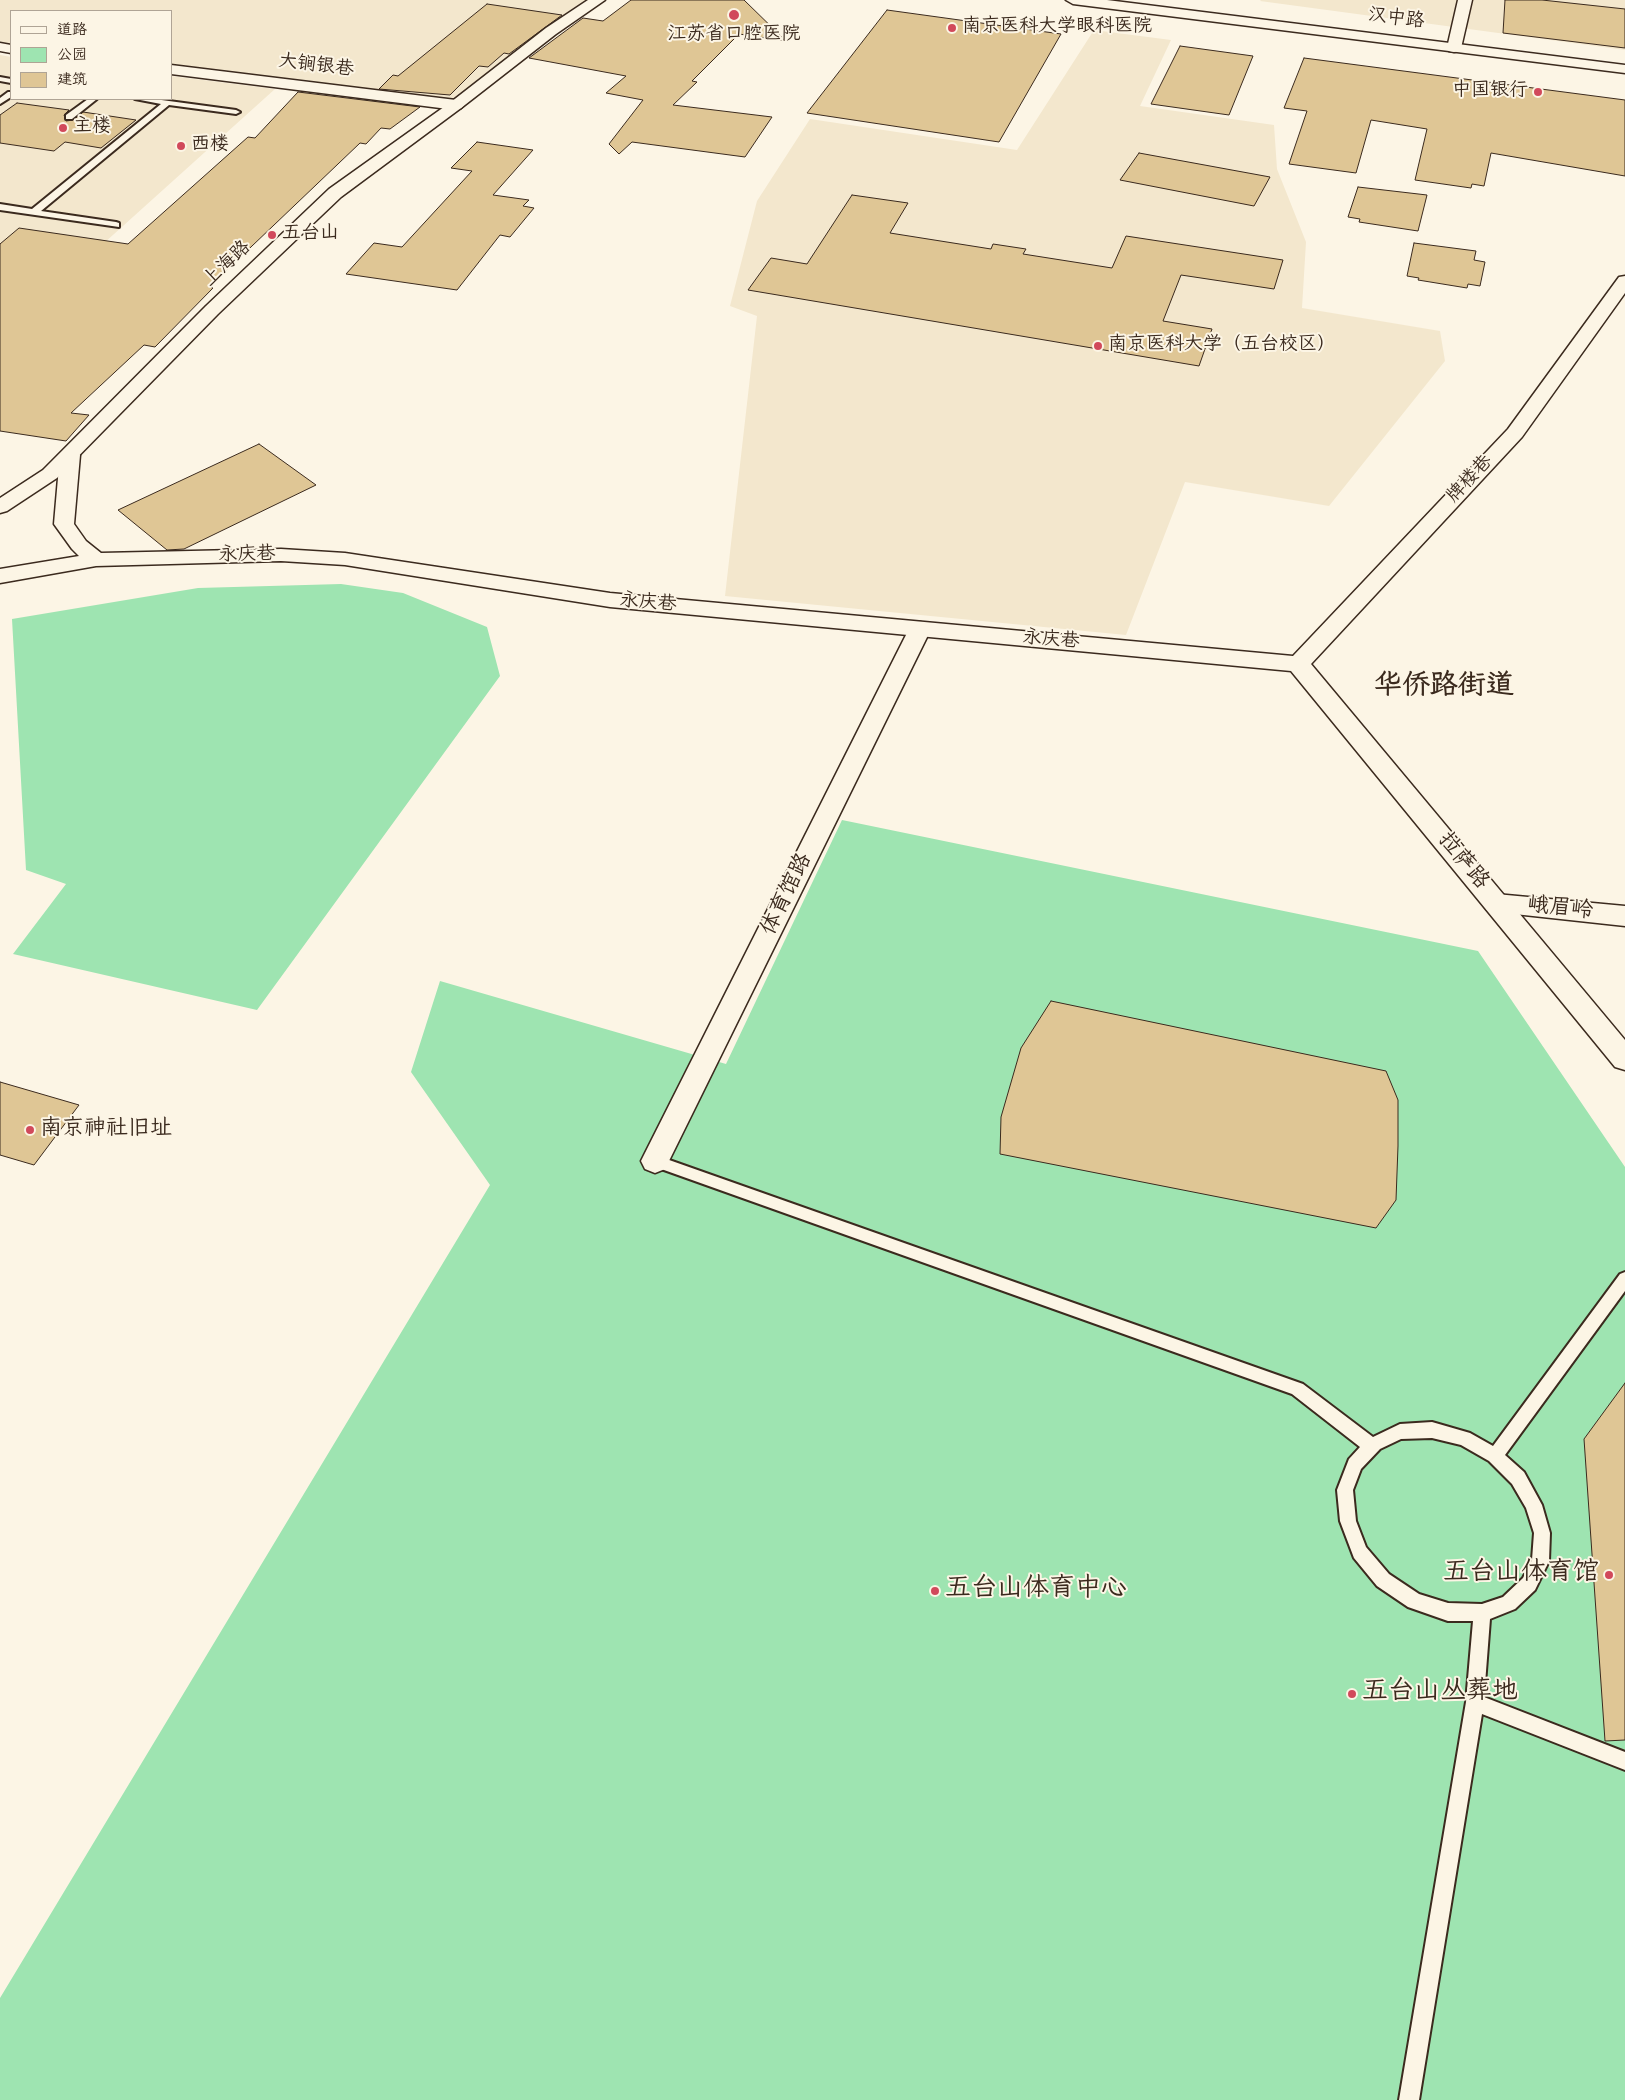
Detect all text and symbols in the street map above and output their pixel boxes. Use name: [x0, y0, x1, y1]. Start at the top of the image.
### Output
street label: 汉中路: [1366, 5, 1426, 35]
marker: 江苏省口腔医院: [727, 8, 741, 22]
legend: [10, 10, 172, 100]
place label: 南京医科大学眼科医院: [962, 17, 1152, 39]
text: 道路: [57, 19, 87, 41]
marker: 南京医科大学眼科医院: [946, 22, 958, 34]
place label: 江苏省口腔医院: [668, 25, 800, 47]
text: 公园: [57, 44, 87, 66]
street label: 大锏银巷: [277, 51, 355, 83]
text: 建筑: [57, 69, 87, 91]
place label: 中国银行: [1452, 81, 1528, 103]
marker: 中国银行: [1532, 86, 1544, 98]
place label: 主楼: [73, 117, 111, 139]
marker: 主楼: [57, 122, 69, 134]
place label: 西楼: [191, 135, 229, 157]
marker: 西楼: [175, 140, 187, 152]
place label: 五台山: [282, 224, 339, 246]
marker: 五台山: [266, 229, 278, 241]
street label: 上海路: [199, 237, 257, 293]
place label: 南京医科大学（五台校区）: [1108, 335, 1336, 357]
marker: 南京医科大学（五台校区）: [1092, 340, 1104, 352]
street label: 牌楼巷: [1443, 451, 1499, 509]
street label: 永庆巷: [218, 544, 276, 568]
street label: 永庆巷: [619, 590, 677, 618]
street label: 永庆巷: [1022, 627, 1080, 655]
district label: 华侨路街道: [1374, 671, 1514, 705]
street label: 拉萨路: [1431, 828, 1493, 896]
street label: 体育馆路: [757, 850, 819, 940]
street label: 峨眉岭: [1526, 893, 1594, 927]
place label: 南京神社旧址: [40, 1117, 172, 1143]
marker: 南京神社旧址: [24, 1124, 36, 1136]
place label: 五台山体育馆: [1443, 1559, 1599, 1591]
marker: 五台山体育馆: [1603, 1569, 1615, 1581]
place label: 五台山体育中心: [945, 1575, 1127, 1607]
marker: 五台山体育中心: [929, 1585, 941, 1597]
place label: 五台山丛葬地: [1362, 1678, 1518, 1710]
marker: 五台山丛葬地: [1346, 1688, 1358, 1700]

